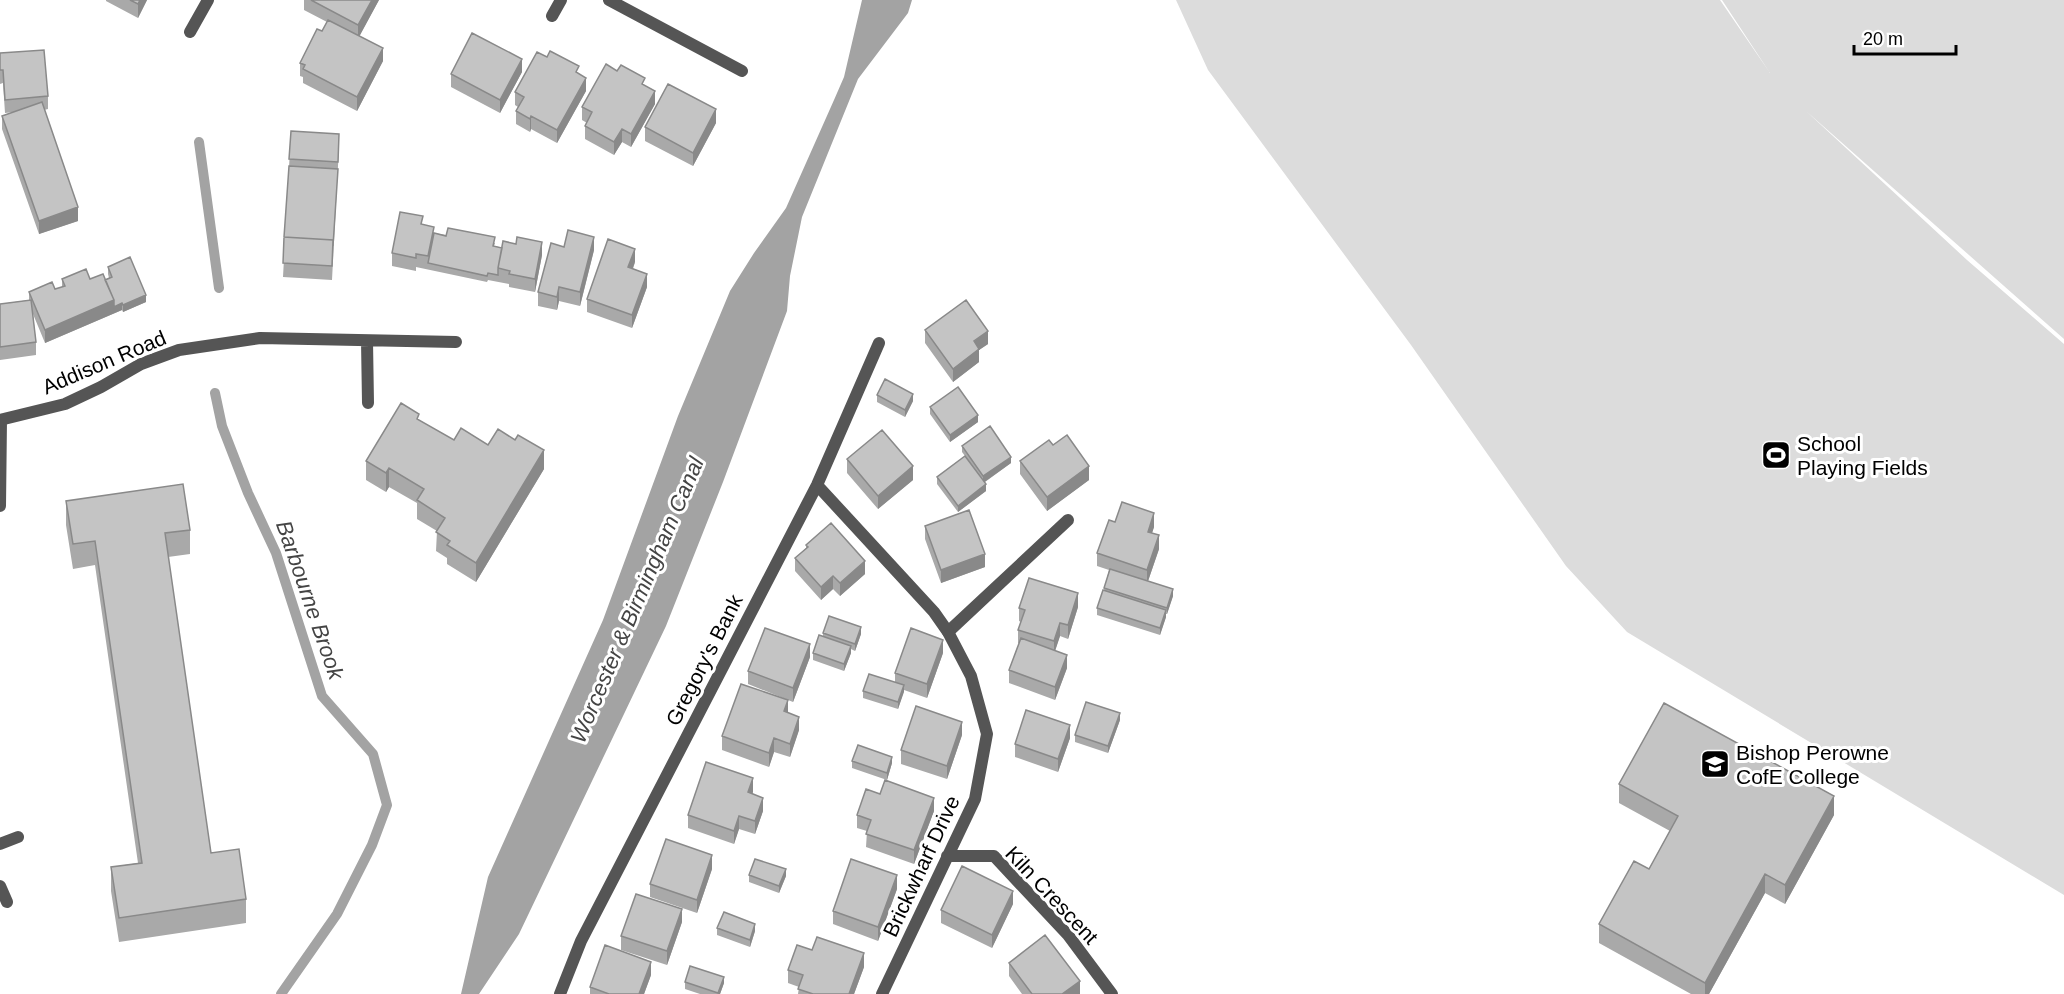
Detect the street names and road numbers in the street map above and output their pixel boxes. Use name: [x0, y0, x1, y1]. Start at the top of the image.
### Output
street label: Addison Road: [39, 326, 169, 398]
street label: Gregory's Bank: [661, 590, 747, 729]
street label: Brickwharf Drive: [878, 792, 964, 940]
street label: Kiln Crescent: [1001, 841, 1103, 949]

